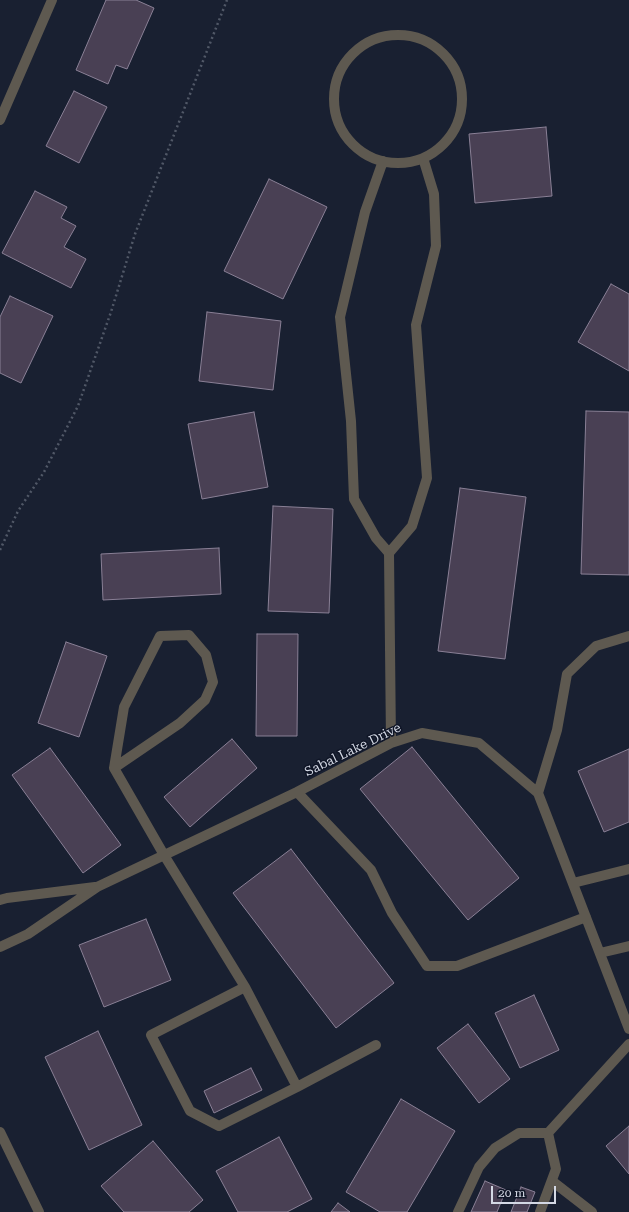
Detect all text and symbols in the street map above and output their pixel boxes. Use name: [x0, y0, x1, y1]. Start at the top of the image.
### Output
street label: Sabal Lake Drive: [302, 720, 404, 780]
scale bar: [493, 1178, 558, 1204]
text: 20 m: [498, 1186, 525, 1200]

